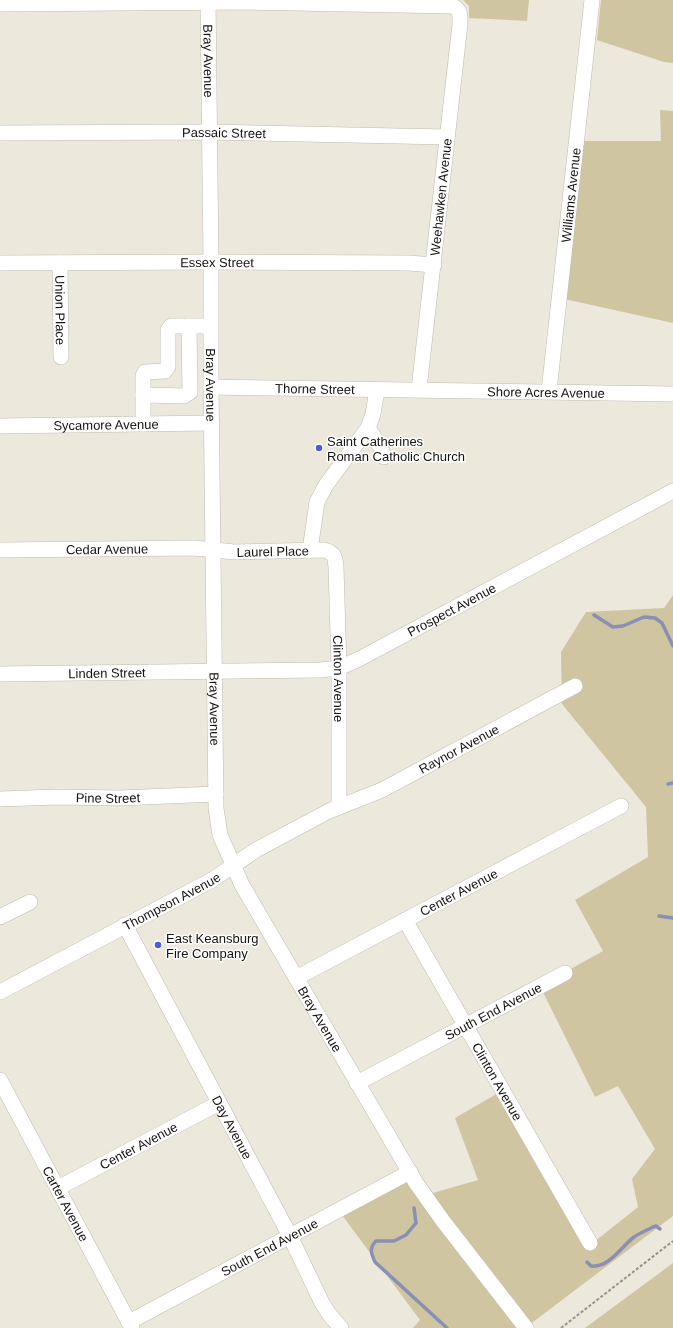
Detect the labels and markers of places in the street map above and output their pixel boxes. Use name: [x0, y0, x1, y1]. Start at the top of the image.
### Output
place label: Saint Catherines Roman Catholic Church: [327, 434, 465, 464]
marker: Saint Catherines Roman Catholic Church: [314, 443, 324, 453]
place label: East Keansburg Fire Company: [166, 931, 259, 961]
marker: East Keansburg Fire Company: [153, 940, 163, 950]

